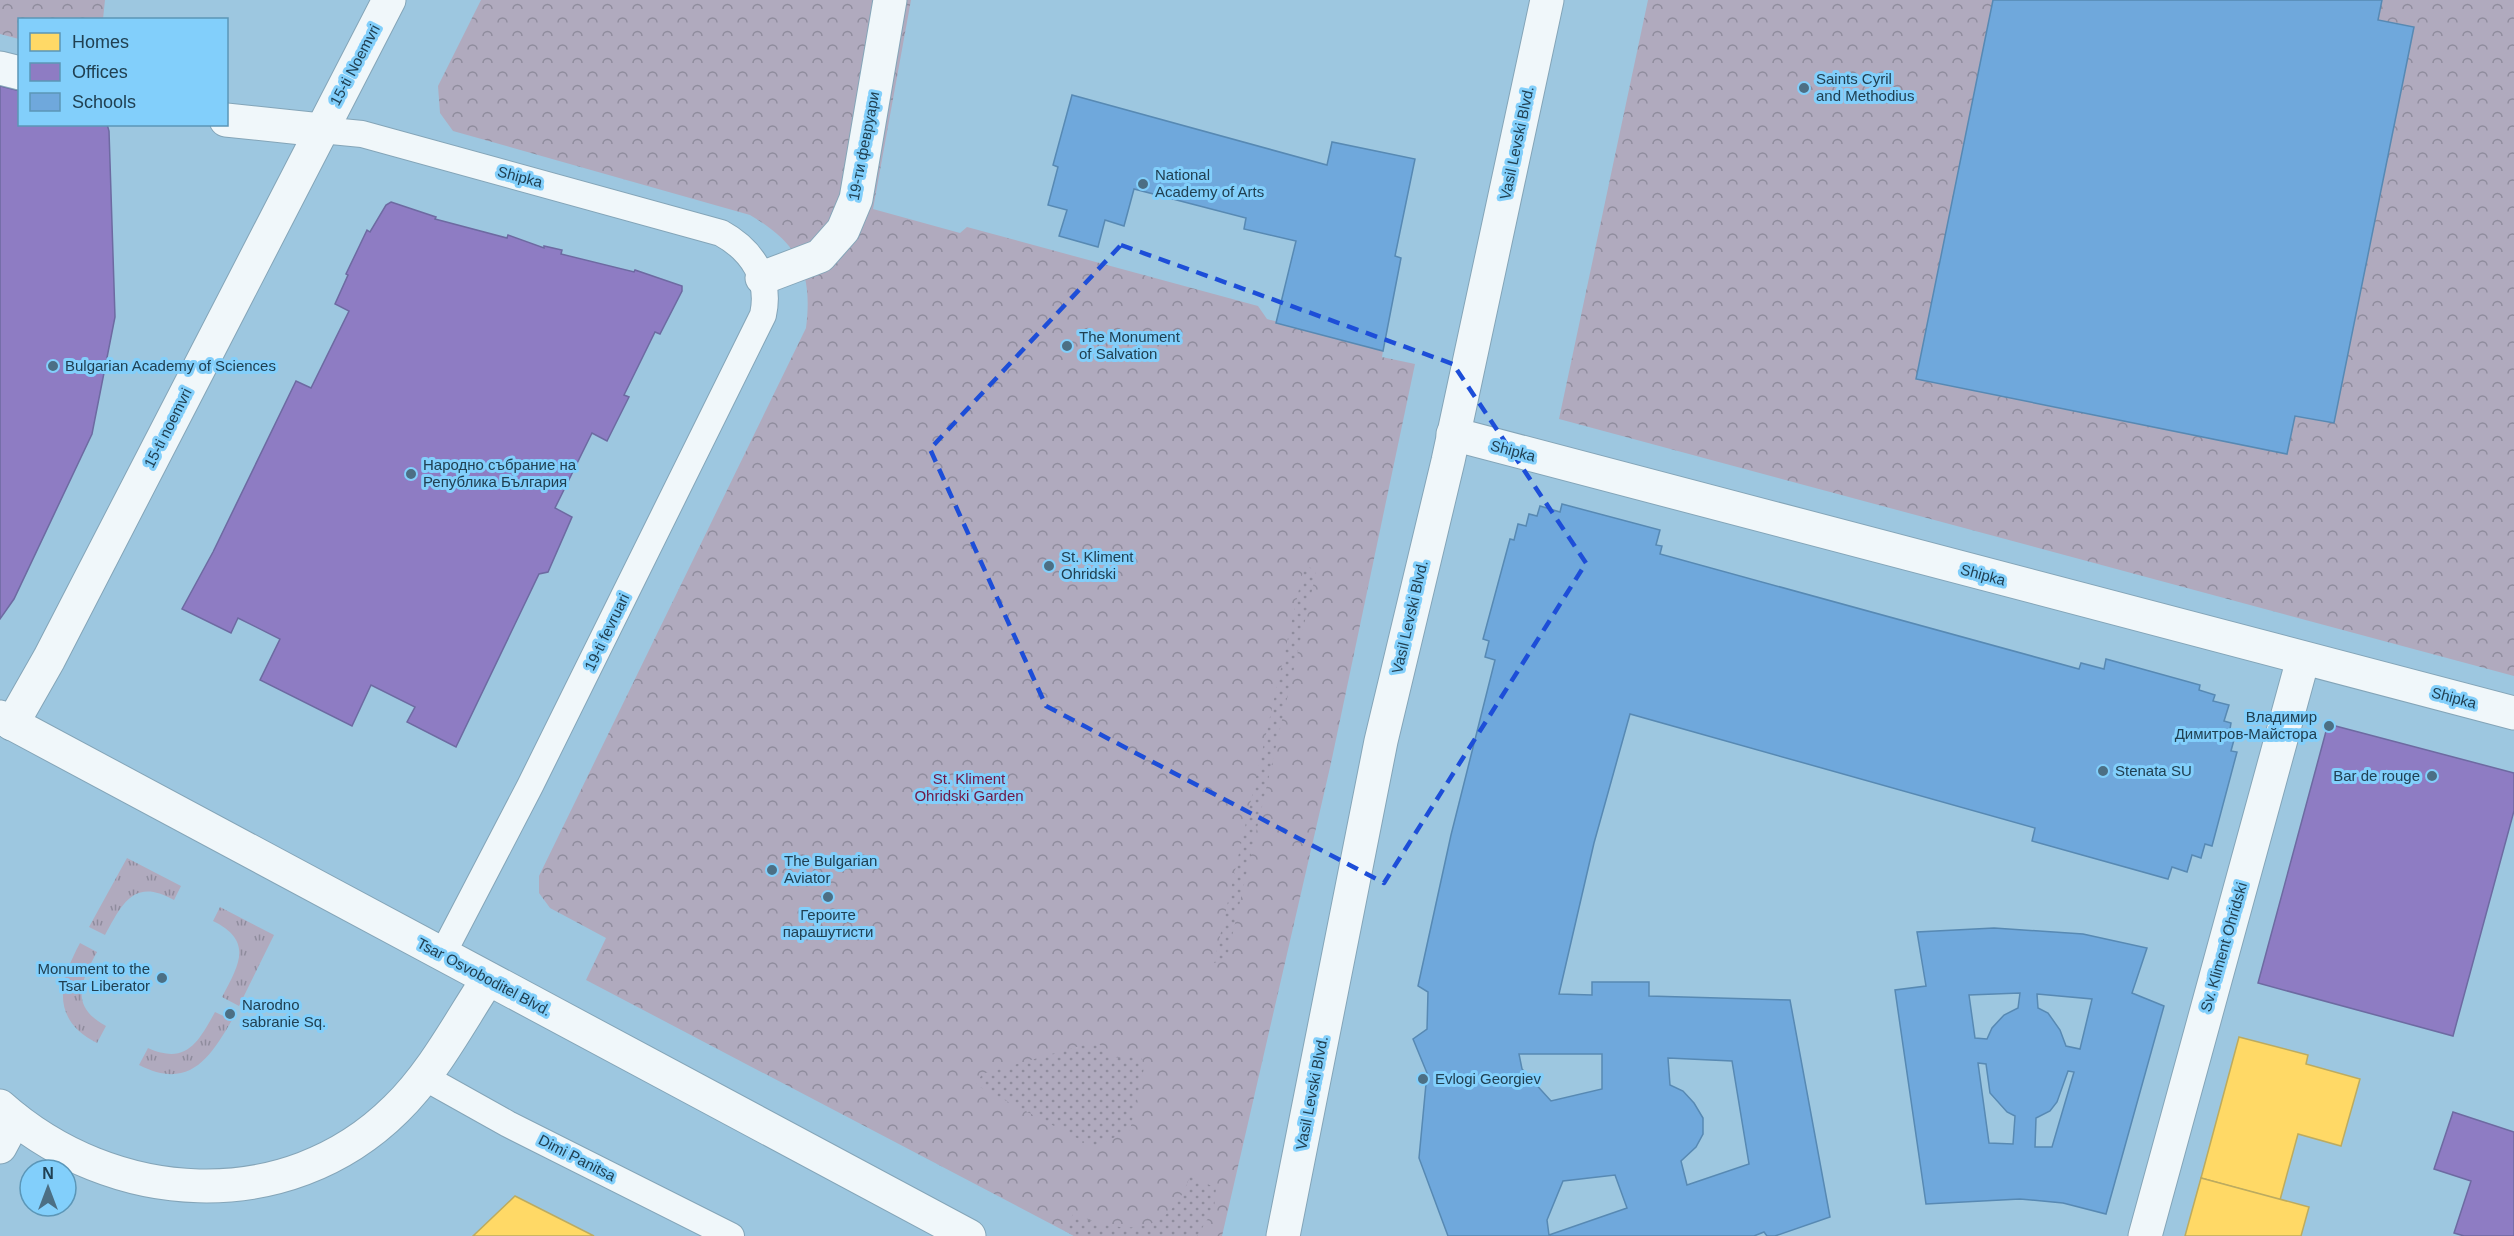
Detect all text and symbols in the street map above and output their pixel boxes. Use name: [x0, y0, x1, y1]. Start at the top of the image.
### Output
legend: [18, 18, 228, 126]
street label: 15-ti Noemvri: [326, 21, 383, 108]
text: Homes: [72, 32, 129, 52]
text: Offices: [72, 62, 128, 82]
place label: Saints Cyril and Methodius: [1816, 70, 1914, 104]
marker: Saints Cyril and Methodius: [1797, 81, 1811, 95]
street label: Vasil Levski Blvd.: [1496, 85, 1537, 201]
street label: 19-ти февруари: [845, 90, 882, 202]
text: Schools: [72, 92, 136, 112]
street label: Shipka: [496, 162, 545, 191]
place label: National Academy of Arts: [1155, 166, 1264, 200]
marker: National Academy of Arts: [1136, 177, 1150, 191]
place label: The Monument of Salvation: [1079, 328, 1181, 362]
marker: The Monument of Salvation: [1060, 339, 1074, 353]
place label: Bulgarian Academy of Sciences: [65, 357, 276, 374]
marker: Bulgarian Academy of Sciences: [46, 359, 60, 373]
street label: 15-ti noemvri: [140, 385, 195, 470]
street label: Shipka: [1489, 436, 1538, 465]
place label: Народно събрание на Република България: [423, 456, 577, 490]
marker: Народно събрание на Република България: [404, 467, 418, 481]
place label: St. Kliment Ohridski: [1061, 548, 1134, 582]
marker: St. Kliment Ohridski: [1042, 559, 1056, 573]
street label: Vasil Levski Blvd.: [1388, 559, 1431, 675]
street label: Shipka: [1959, 560, 2008, 589]
street label: 19-ti fevruari: [581, 591, 632, 673]
street label: Shipka: [2430, 683, 2479, 712]
place label: Владимир Димитров-Майстора: [2175, 708, 2318, 742]
marker: Владимир Димитров-Майстора: [2322, 719, 2336, 733]
place label: Stenata SU: [2115, 762, 2192, 779]
marker: Stenata SU: [2096, 764, 2110, 778]
place label: Bar de rouge: [2333, 767, 2420, 784]
marker: Bar de rouge: [2425, 769, 2439, 783]
park label: St. Kliment Ohridski Garden: [914, 770, 1024, 804]
place label: The Bulgarian Aviator: [784, 852, 877, 886]
marker: The Bulgarian Aviator: [765, 863, 779, 877]
street label: Sv. Kliment Ohridski: [2197, 880, 2250, 1014]
marker: Героите парашутисти: [821, 890, 835, 904]
place label: Героите парашутисти: [783, 906, 873, 940]
street label: Tsar Osvoboditel Blvd.: [414, 934, 554, 1019]
place label: Monument to the Tsar Liberator: [37, 960, 150, 994]
marker: Monument to the Tsar Liberator: [155, 971, 169, 985]
place label: Narodno sabranie Sq.: [242, 996, 326, 1030]
marker: Narodno sabranie Sq.: [223, 1007, 237, 1021]
street label: Vasil Levski Blvd.: [1292, 1035, 1331, 1151]
place label: Evlogi Georgiev: [1435, 1070, 1541, 1087]
marker: Evlogi Georgiev: [1416, 1072, 1430, 1086]
street label: Dimi Panitsa: [536, 1131, 619, 1185]
north arrow: [18, 1158, 78, 1218]
text: N: [42, 1165, 54, 1182]

